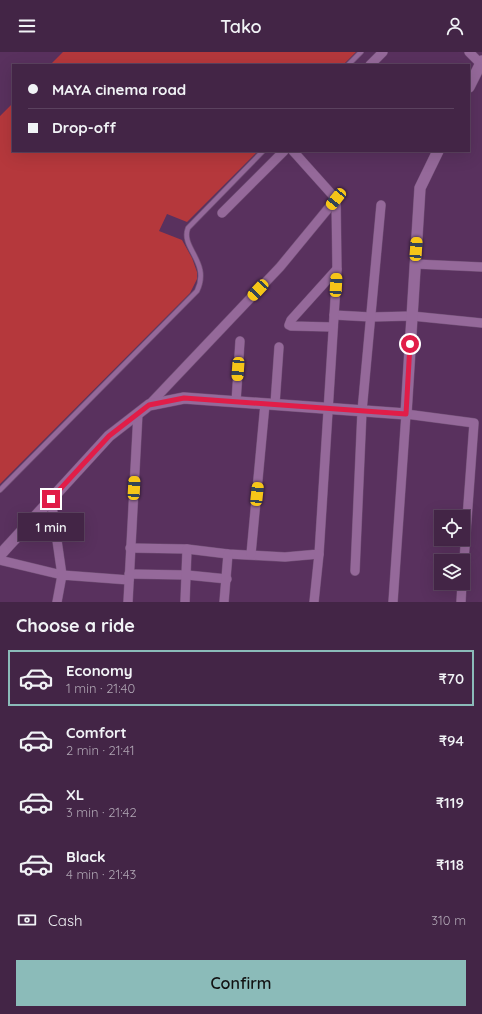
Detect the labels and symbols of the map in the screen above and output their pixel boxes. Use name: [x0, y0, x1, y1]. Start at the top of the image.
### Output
car: [324, 186, 348, 212]
car: [409, 237, 423, 261]
car: [329, 273, 343, 297]
car: [245, 277, 271, 303]
route start: [401, 335, 419, 353]
car: [231, 357, 245, 381]
car: [127, 476, 141, 500]
car: [250, 481, 264, 507]
route end: [42, 490, 60, 508]
callout: 1 min: [18, 513, 84, 541]

